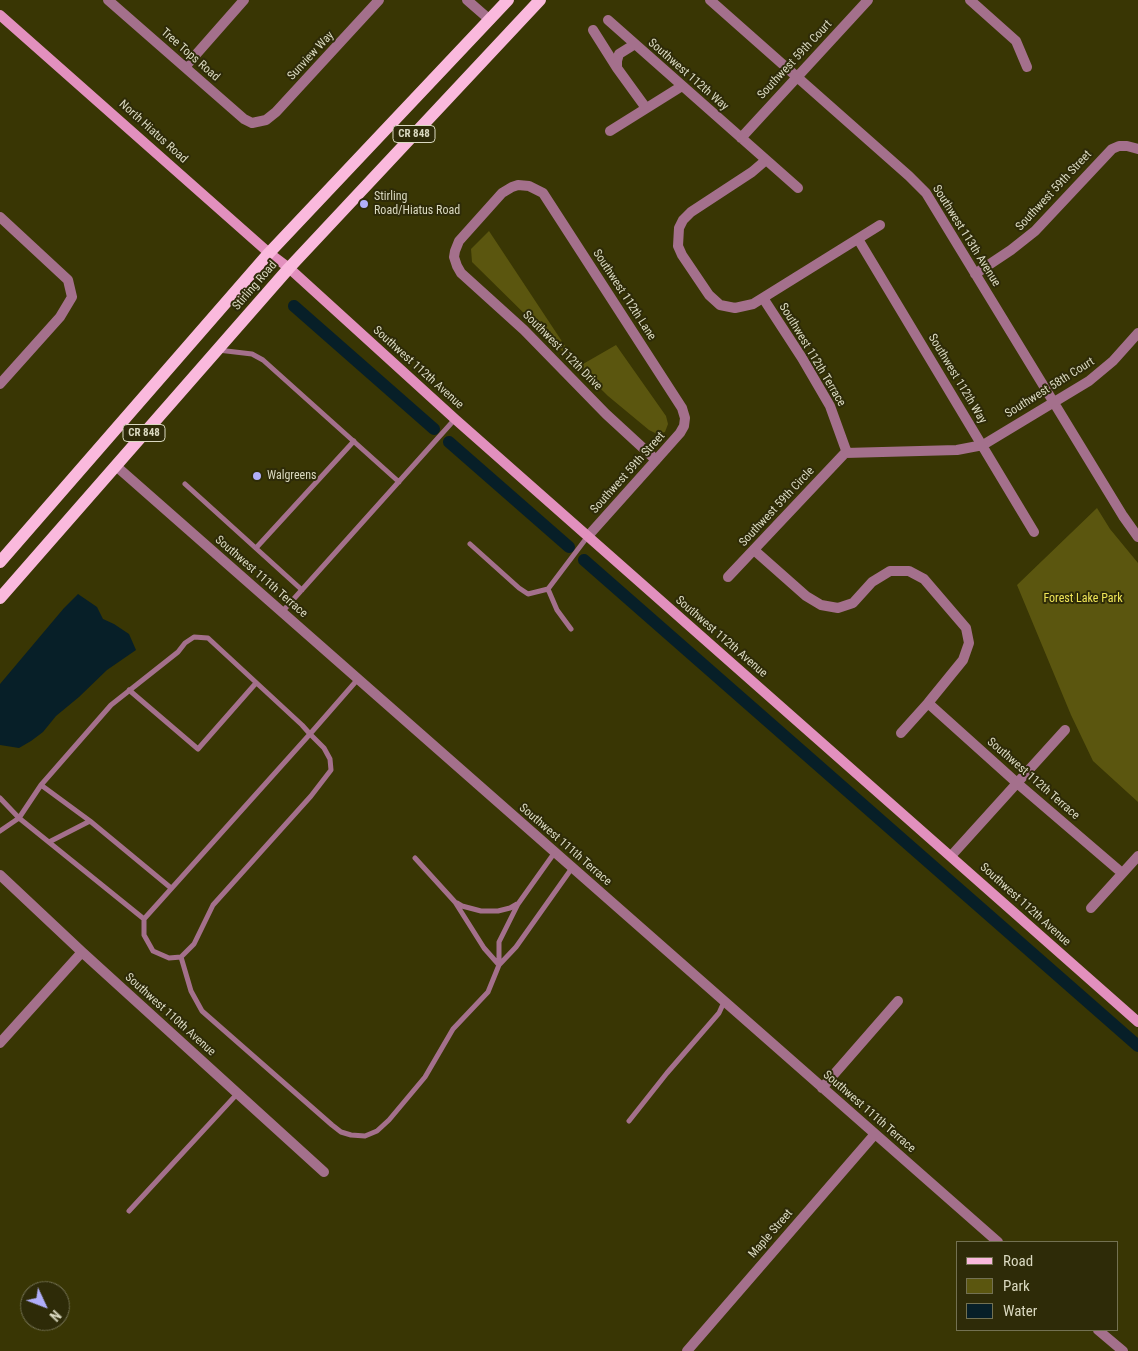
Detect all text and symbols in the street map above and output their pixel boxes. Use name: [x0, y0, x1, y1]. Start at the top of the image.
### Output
street label: Southwest 59th Court: [755, 18, 835, 102]
street label: Tree Tops Road: [158, 26, 222, 84]
street label: Sunview Way: [285, 29, 337, 83]
street label: Southwest 112th Way: [645, 36, 731, 114]
street label: North Hiatus Road: [116, 98, 190, 166]
road number: CR 848: [393, 126, 435, 142]
street label: Southwest 59th Street: [1013, 148, 1095, 234]
street label: Southwest 113th Avenue: [929, 183, 1003, 289]
place label: Stirling Road/Hiatus Road: [374, 190, 460, 218]
marker: Stirling Road/Hiatus Road: [358, 198, 370, 210]
street label: Southwest 112th Lane: [589, 247, 659, 343]
street label: Stirling Road: [230, 259, 280, 313]
street label: Southwest 112th Terrace: [776, 301, 848, 409]
street label: Southwest 112th Drive: [519, 308, 605, 394]
street label: Southwest 112th Avenue: [370, 324, 466, 412]
street label: Southwest 112th Way: [925, 332, 989, 426]
street label: Southwest 58th Court: [1003, 355, 1097, 421]
road number: CR 848: [123, 424, 165, 442]
street label: Southwest 59th Street: [588, 429, 668, 517]
street label: Southwest 59th Circle: [736, 464, 818, 550]
place label: Walgreens: [267, 469, 316, 483]
marker: Walgreens: [251, 470, 263, 482]
street label: Southwest 111th Terrace: [212, 533, 310, 621]
park label: Forest Lake Park: [1043, 592, 1123, 606]
street label: Southwest 112th Avenue: [672, 593, 770, 681]
street label: Southwest 112th Terrace: [984, 735, 1082, 823]
street label: Southwest 111th Terrace: [516, 801, 614, 889]
street label: Southwest 112th Avenue: [977, 861, 1073, 949]
street label: Southwest 110th Avenue: [122, 971, 218, 1059]
street label: Southwest 111th Terrace: [820, 1068, 918, 1156]
street label: Maple Street: [746, 1207, 796, 1261]
legend: [956, 1241, 1118, 1331]
text: Road: [1003, 1252, 1033, 1270]
text: Park: [1003, 1277, 1030, 1295]
north arrow: [20, 1281, 70, 1331]
text: Water: [1003, 1302, 1037, 1320]
text: N: [46, 1307, 64, 1324]

